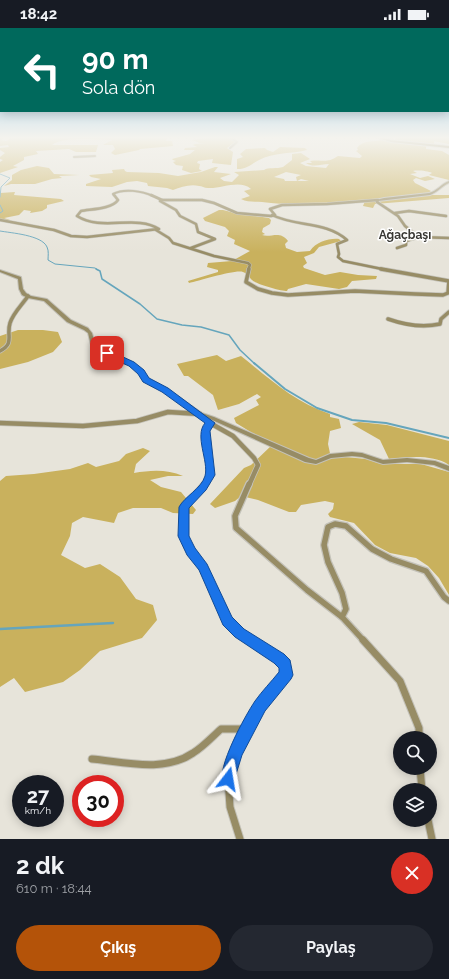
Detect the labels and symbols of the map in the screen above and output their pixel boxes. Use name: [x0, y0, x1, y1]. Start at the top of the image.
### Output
district label: Ağaçbaşı: [379, 228, 431, 242]
pin: [90, 336, 124, 370]
position arrow: [207, 758, 249, 800]
speed limit sign: 30: [72, 775, 124, 827]

